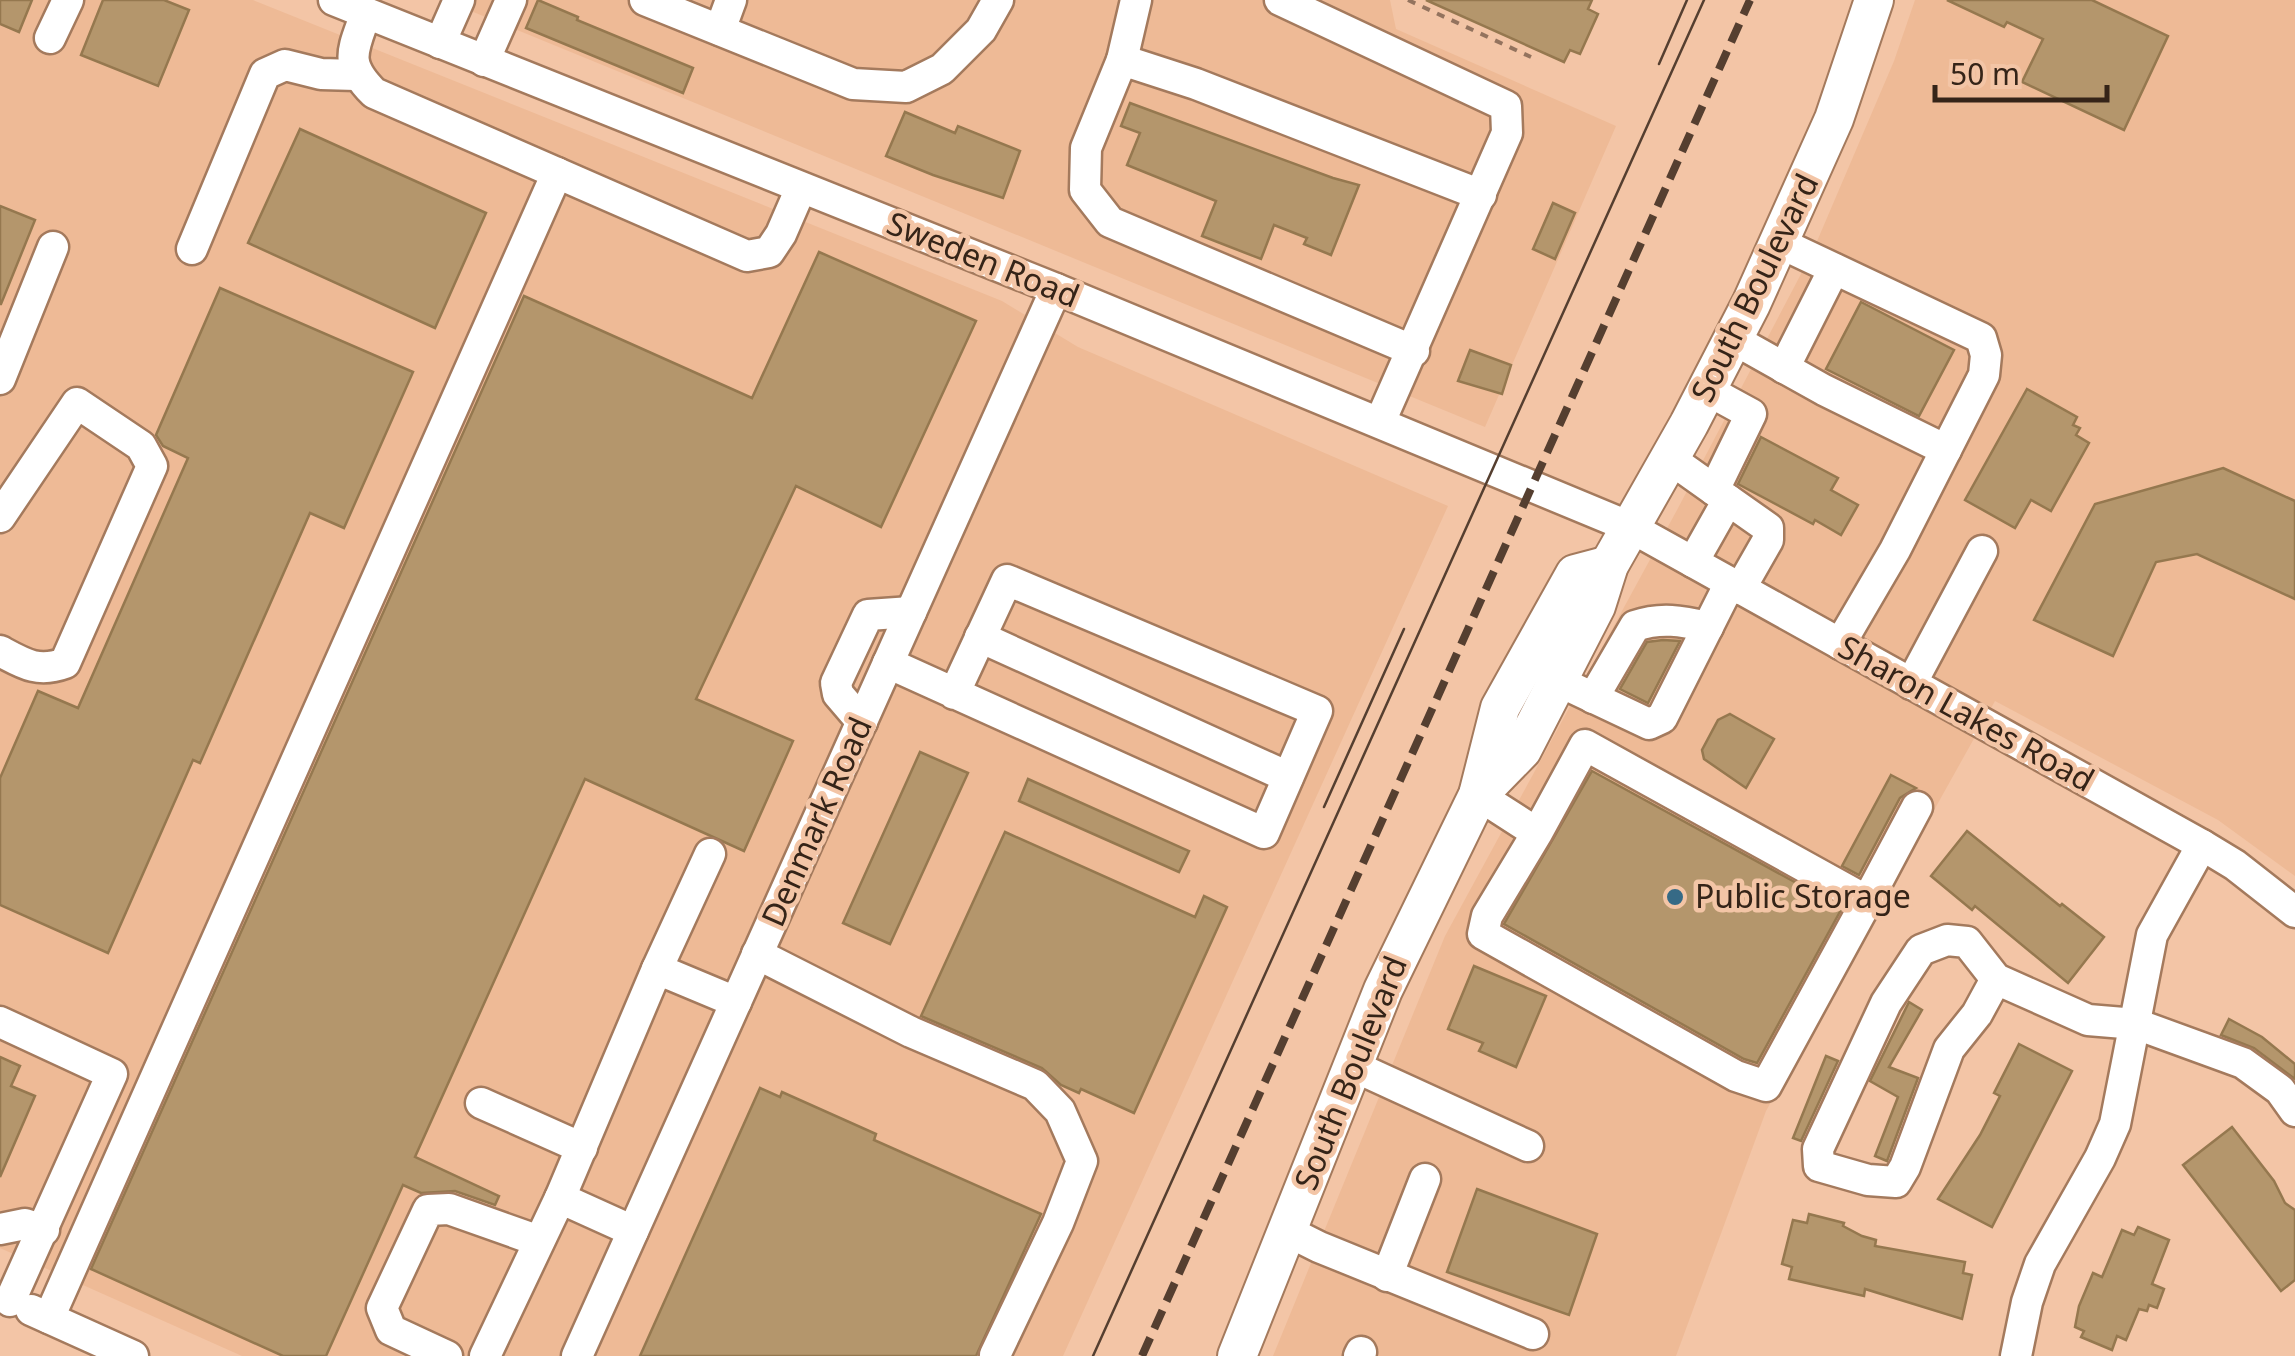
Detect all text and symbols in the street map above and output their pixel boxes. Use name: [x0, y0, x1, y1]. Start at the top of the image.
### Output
scale bar: [1935, 40, 2108, 102]
text: 50 m: [1950, 53, 2020, 94]
street label: South Boulevard: [1680, 166, 1827, 408]
street label: Sweden Road: [881, 201, 1086, 317]
street label: Sharon Lakes Road: [1831, 625, 2102, 801]
street label: Denmark Road: [750, 710, 881, 933]
place label: Public Storage: [1695, 874, 1911, 917]
marker: Public Storage: [1664, 886, 1686, 908]
street label: South Boulevard: [1283, 949, 1416, 1196]

